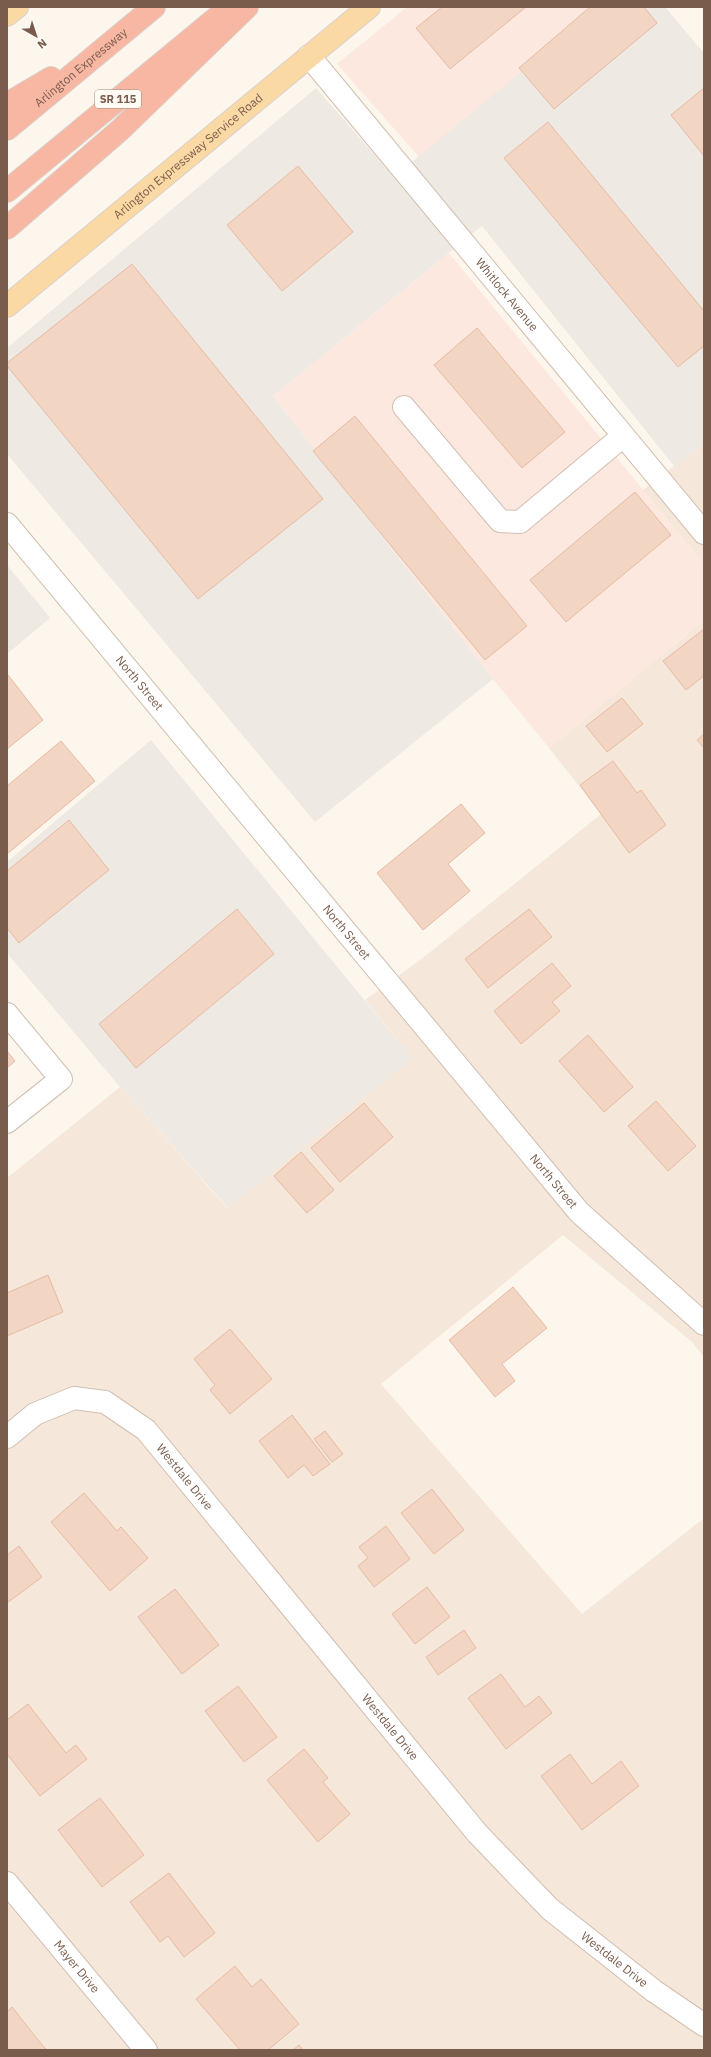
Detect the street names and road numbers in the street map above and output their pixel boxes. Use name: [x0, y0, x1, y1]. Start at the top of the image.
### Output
street label: Arlington Expressway: [31, 24, 130, 110]
road number: SR 115: [95, 90, 141, 108]
street label: Arlington Expressway Service Road: [110, 90, 266, 222]
street label: Whitlock Avenue: [473, 255, 542, 334]
street label: North Street: [113, 652, 167, 713]
street label: North Street: [320, 902, 374, 962]
street label: North Street: [527, 1151, 581, 1212]
street label: Westdale Drive: [153, 1441, 217, 1513]
street label: Westdale Drive: [359, 1691, 422, 1763]
street label: Westdale Drive: [578, 1928, 651, 1990]
street label: Mayer Drive: [51, 1937, 104, 1996]

